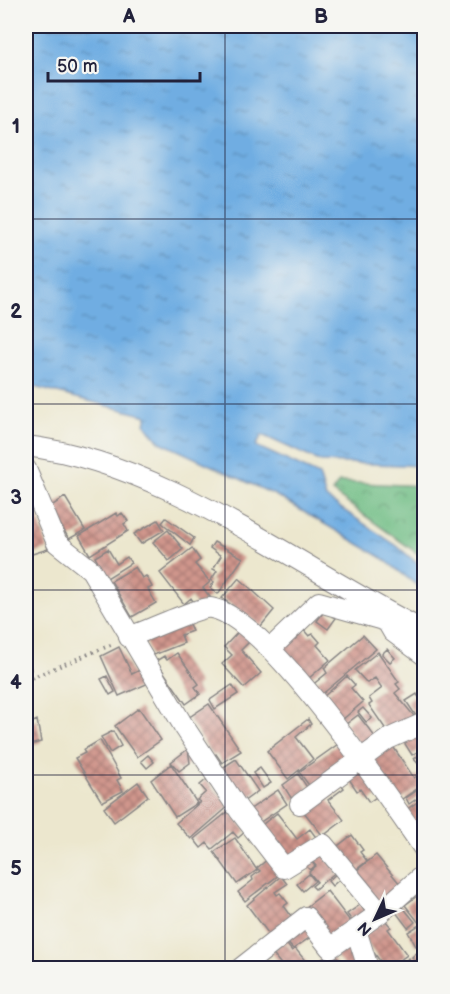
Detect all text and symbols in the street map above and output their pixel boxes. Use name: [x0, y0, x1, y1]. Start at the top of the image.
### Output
text: A: [122, 5, 136, 29]
text: B: [314, 5, 328, 29]
scale bar: [48, 45, 200, 83]
text: 50 m: [57, 56, 98, 77]
text: 1: [12, 115, 20, 139]
text: 2: [10, 300, 22, 324]
text: 3: [10, 486, 22, 510]
text: 4: [10, 671, 22, 695]
text: 5: [10, 857, 22, 881]
north arrow: [345, 889, 405, 949]
text: N: [354, 917, 376, 939]

